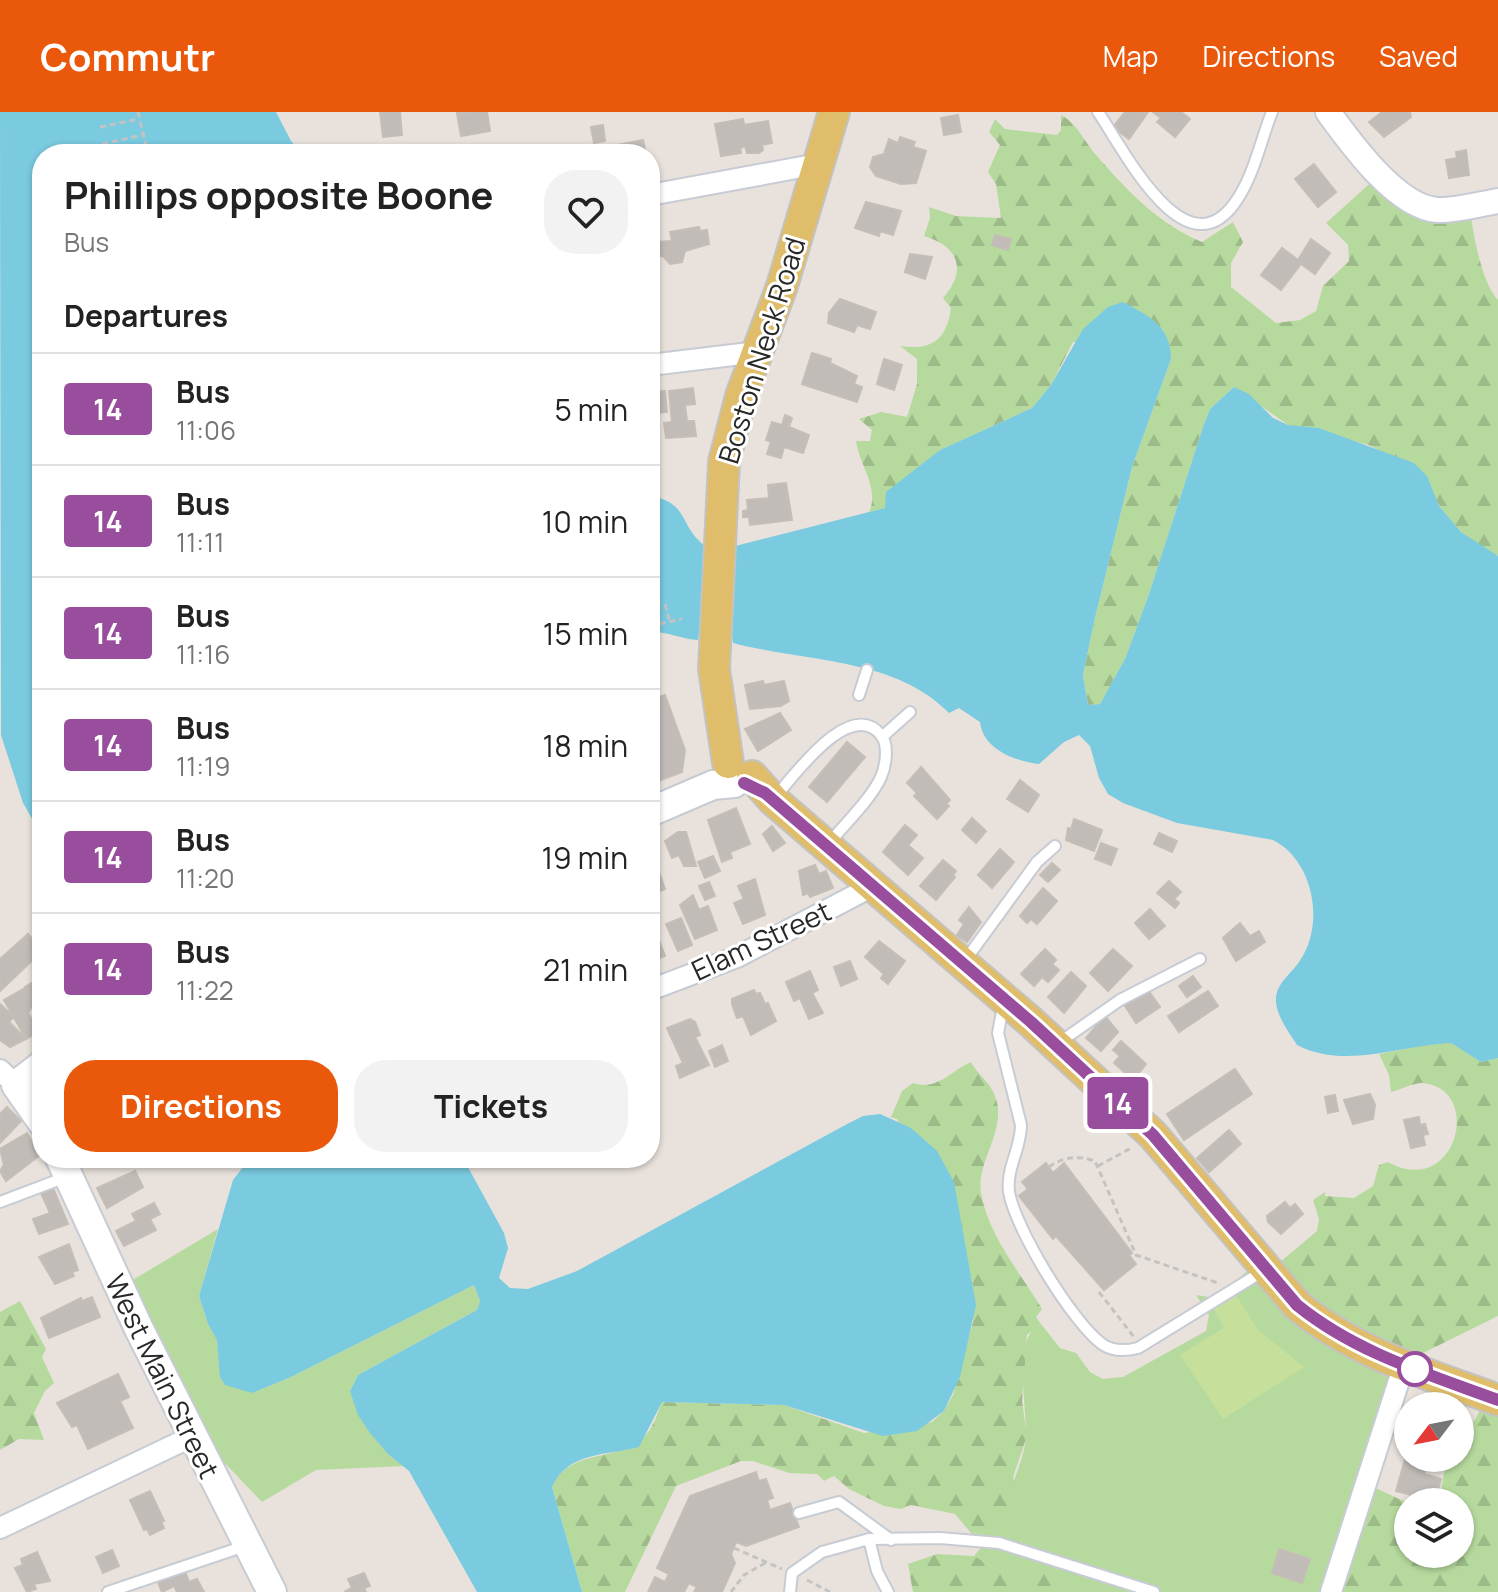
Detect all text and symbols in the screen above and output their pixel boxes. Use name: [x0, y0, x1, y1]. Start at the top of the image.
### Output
text: Commutr: [40, 30, 215, 82]
text: Map: [1103, 37, 1158, 75]
text: Directions: [1202, 37, 1335, 75]
text: Saved: [1379, 37, 1458, 75]
text: Phillips opposite Boone: [64, 168, 493, 220]
button: heart: [544, 170, 628, 254]
text: Bus: [64, 224, 109, 260]
street label: Boston Neck Road: [709, 232, 813, 468]
text: Departures: [64, 295, 228, 336]
text: Bus: [176, 371, 230, 412]
text: 5 min: [554, 389, 628, 430]
text: 14: [93, 390, 123, 428]
text: 11:06: [176, 412, 236, 448]
text: Bus: [176, 483, 230, 524]
text: 10 min: [542, 501, 628, 542]
text: 14: [93, 502, 123, 540]
text: 11:11: [176, 524, 224, 560]
text: Bus: [176, 595, 230, 636]
text: 15 min: [543, 613, 628, 654]
text: 14: [93, 614, 123, 652]
text: 11:16: [176, 636, 230, 672]
text: Bus: [176, 707, 230, 748]
text: 18 min: [543, 725, 628, 766]
text: 14: [93, 726, 123, 764]
text: 11:19: [176, 748, 230, 784]
text: Bus: [176, 819, 230, 860]
text: 19 min: [541, 837, 628, 878]
text: 14: [93, 838, 123, 876]
text: 11:20: [176, 860, 235, 896]
street label: Elam Street: [685, 891, 837, 989]
text: Bus: [176, 931, 230, 972]
text: 21 min: [543, 949, 628, 990]
text: 14: [93, 950, 123, 988]
text: 11:22: [176, 972, 234, 1008]
button: Directions: [64, 1060, 338, 1152]
button: Tickets: [354, 1060, 628, 1152]
line badge: 14: [1082, 1077, 1154, 1129]
text: 14: [1103, 1084, 1133, 1122]
street label: West Main Street: [97, 1268, 229, 1484]
unlabelled marker: [1398, 1352, 1432, 1386]
north arrow: [1394, 1392, 1474, 1472]
map controls: [1394, 1392, 1474, 1568]
button: layers: [1394, 1488, 1474, 1568]

